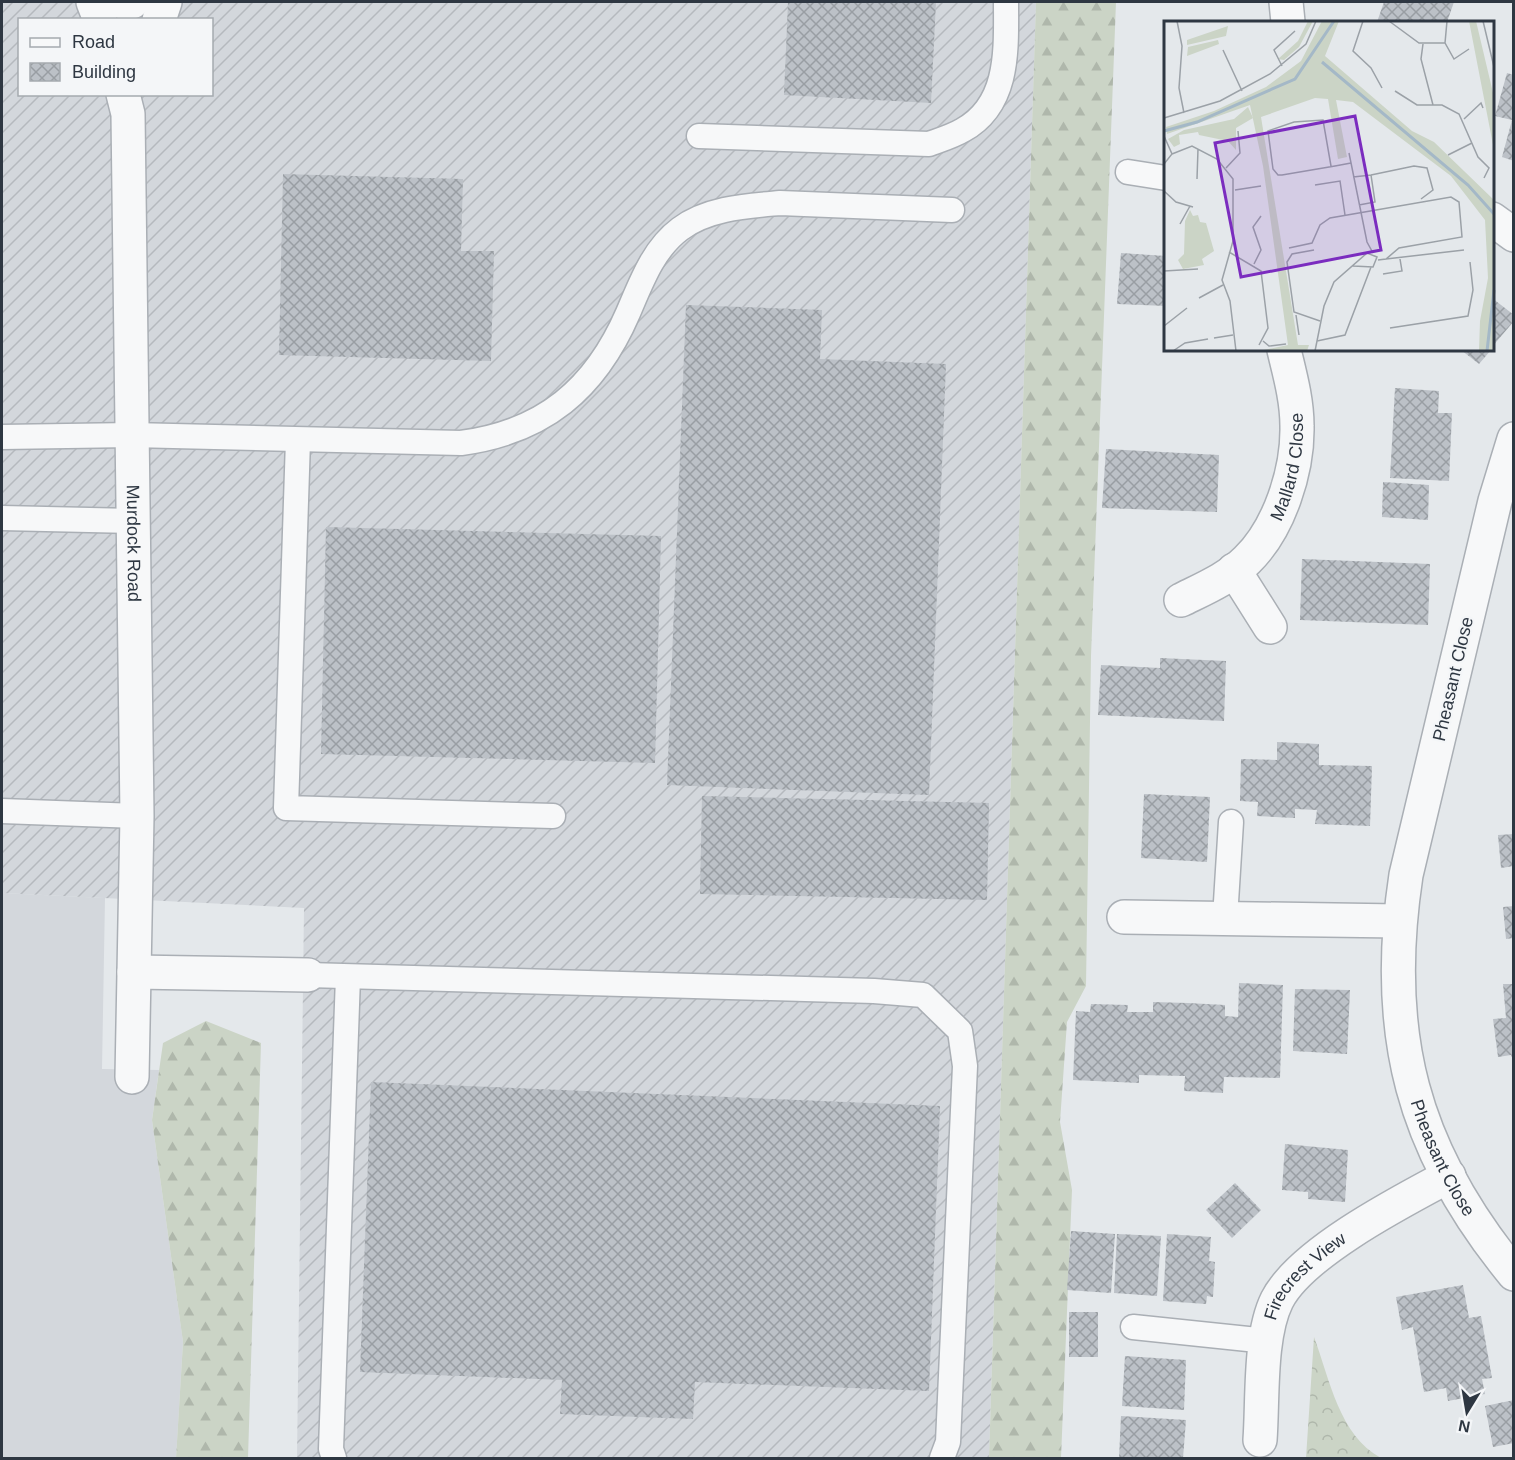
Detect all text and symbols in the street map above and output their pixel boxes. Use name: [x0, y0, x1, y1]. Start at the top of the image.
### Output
legend: [18, 18, 213, 96]
inset map: [1164, 21, 1494, 351]
text: Road: [72, 32, 115, 52]
text: Building: [72, 62, 136, 82]
street label: Mallard Close: [1266, 412, 1307, 524]
street label: Murdock Road: [123, 485, 144, 602]
street label: Pheasant Close: [1429, 615, 1477, 743]
street label: Pheasant Close: [1407, 1097, 1479, 1220]
street label: Firecrest View: [1260, 1228, 1350, 1322]
north arrow: [1437, 1382, 1497, 1442]
text: N: [1457, 1417, 1472, 1436]

